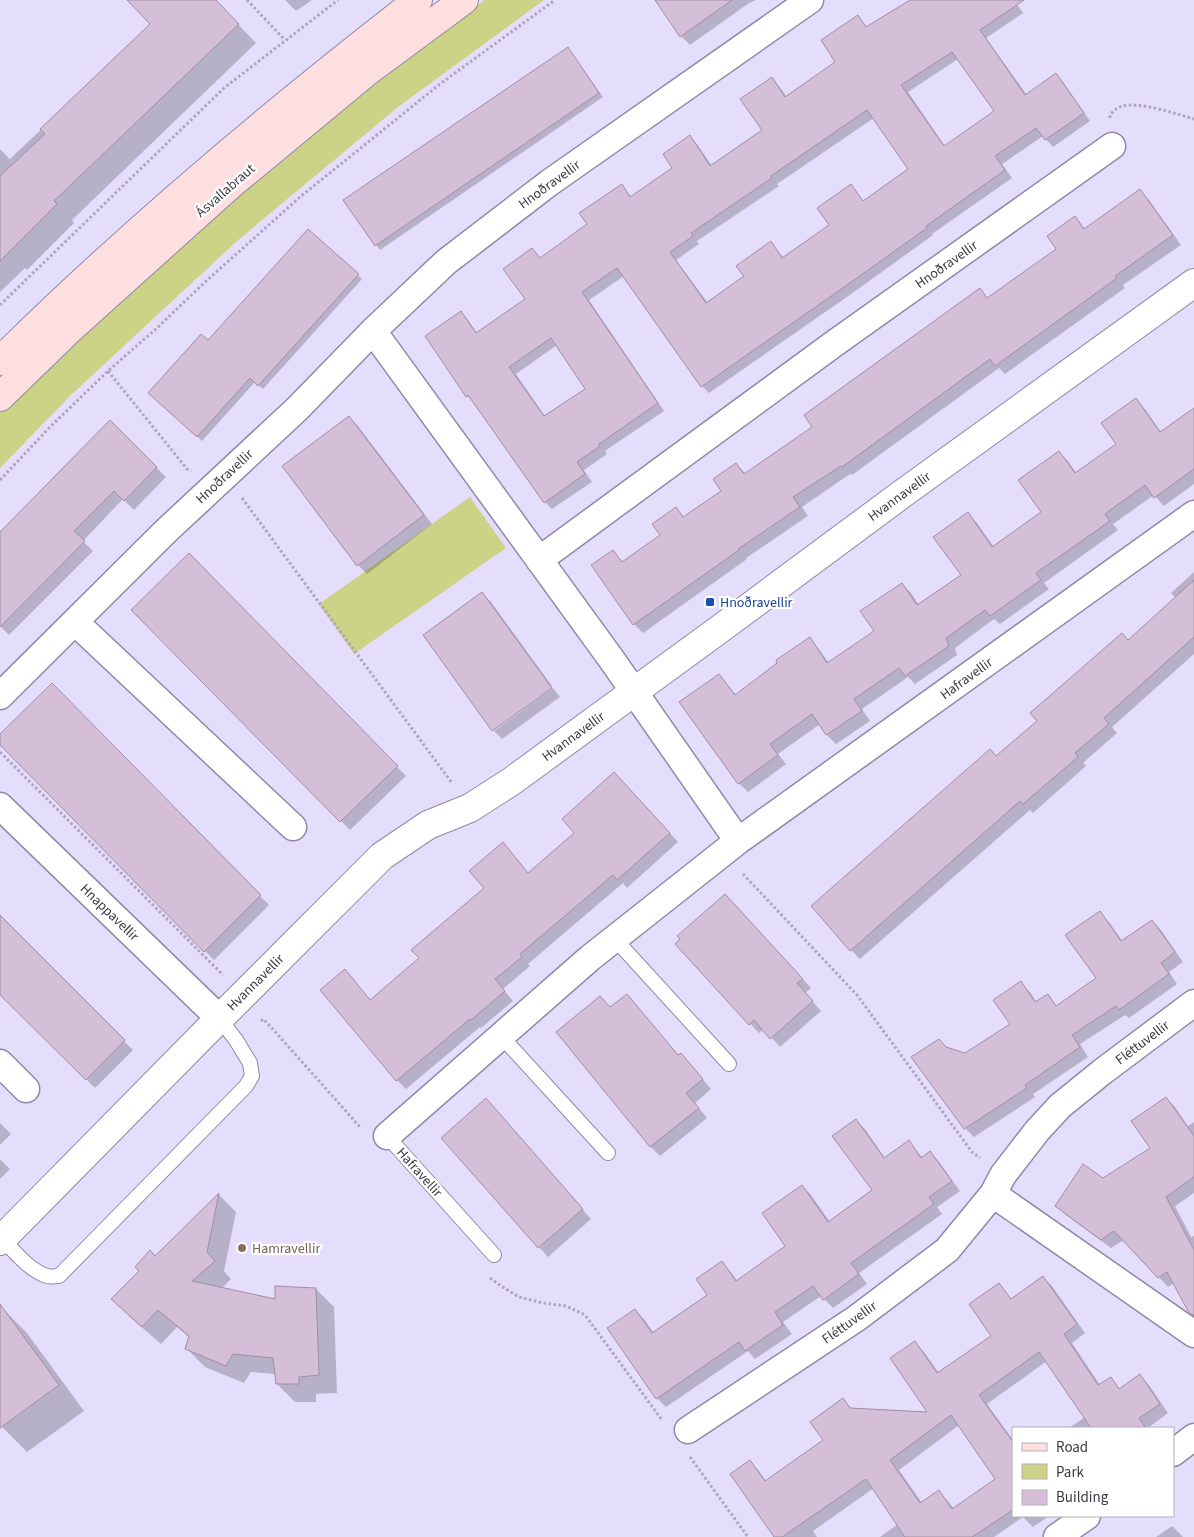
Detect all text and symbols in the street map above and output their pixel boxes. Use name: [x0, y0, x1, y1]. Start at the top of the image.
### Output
street label: Hnoðravellir: [514, 155, 585, 214]
street label: Ásvallabraut: [192, 159, 260, 222]
street label: Hnoðravellir: [911, 236, 982, 294]
street label: Hnoðravellir: [191, 445, 258, 509]
street label: Hvannavellir: [864, 467, 935, 527]
place label: Hnoðravellir: [720, 593, 793, 613]
marker: Hnoðravellir: [704, 596, 716, 608]
street label: Hafravellir: [936, 653, 997, 705]
street label: Hvannavellir: [538, 707, 609, 767]
street label: Hnappavellir: [75, 879, 143, 946]
street label: Hvannavellir: [223, 949, 289, 1016]
street label: Fléttuvellir: [1111, 1016, 1174, 1070]
street label: Hafravellir: [392, 1143, 447, 1202]
place label: Hamravellir: [252, 1239, 320, 1259]
marker: Hamravellir: [236, 1242, 248, 1254]
street label: Fléttuvellir: [818, 1296, 881, 1349]
legend: [1012, 1427, 1174, 1517]
text: Road: [1056, 1437, 1088, 1458]
text: Park: [1056, 1462, 1085, 1483]
text: Building: [1056, 1487, 1109, 1508]

